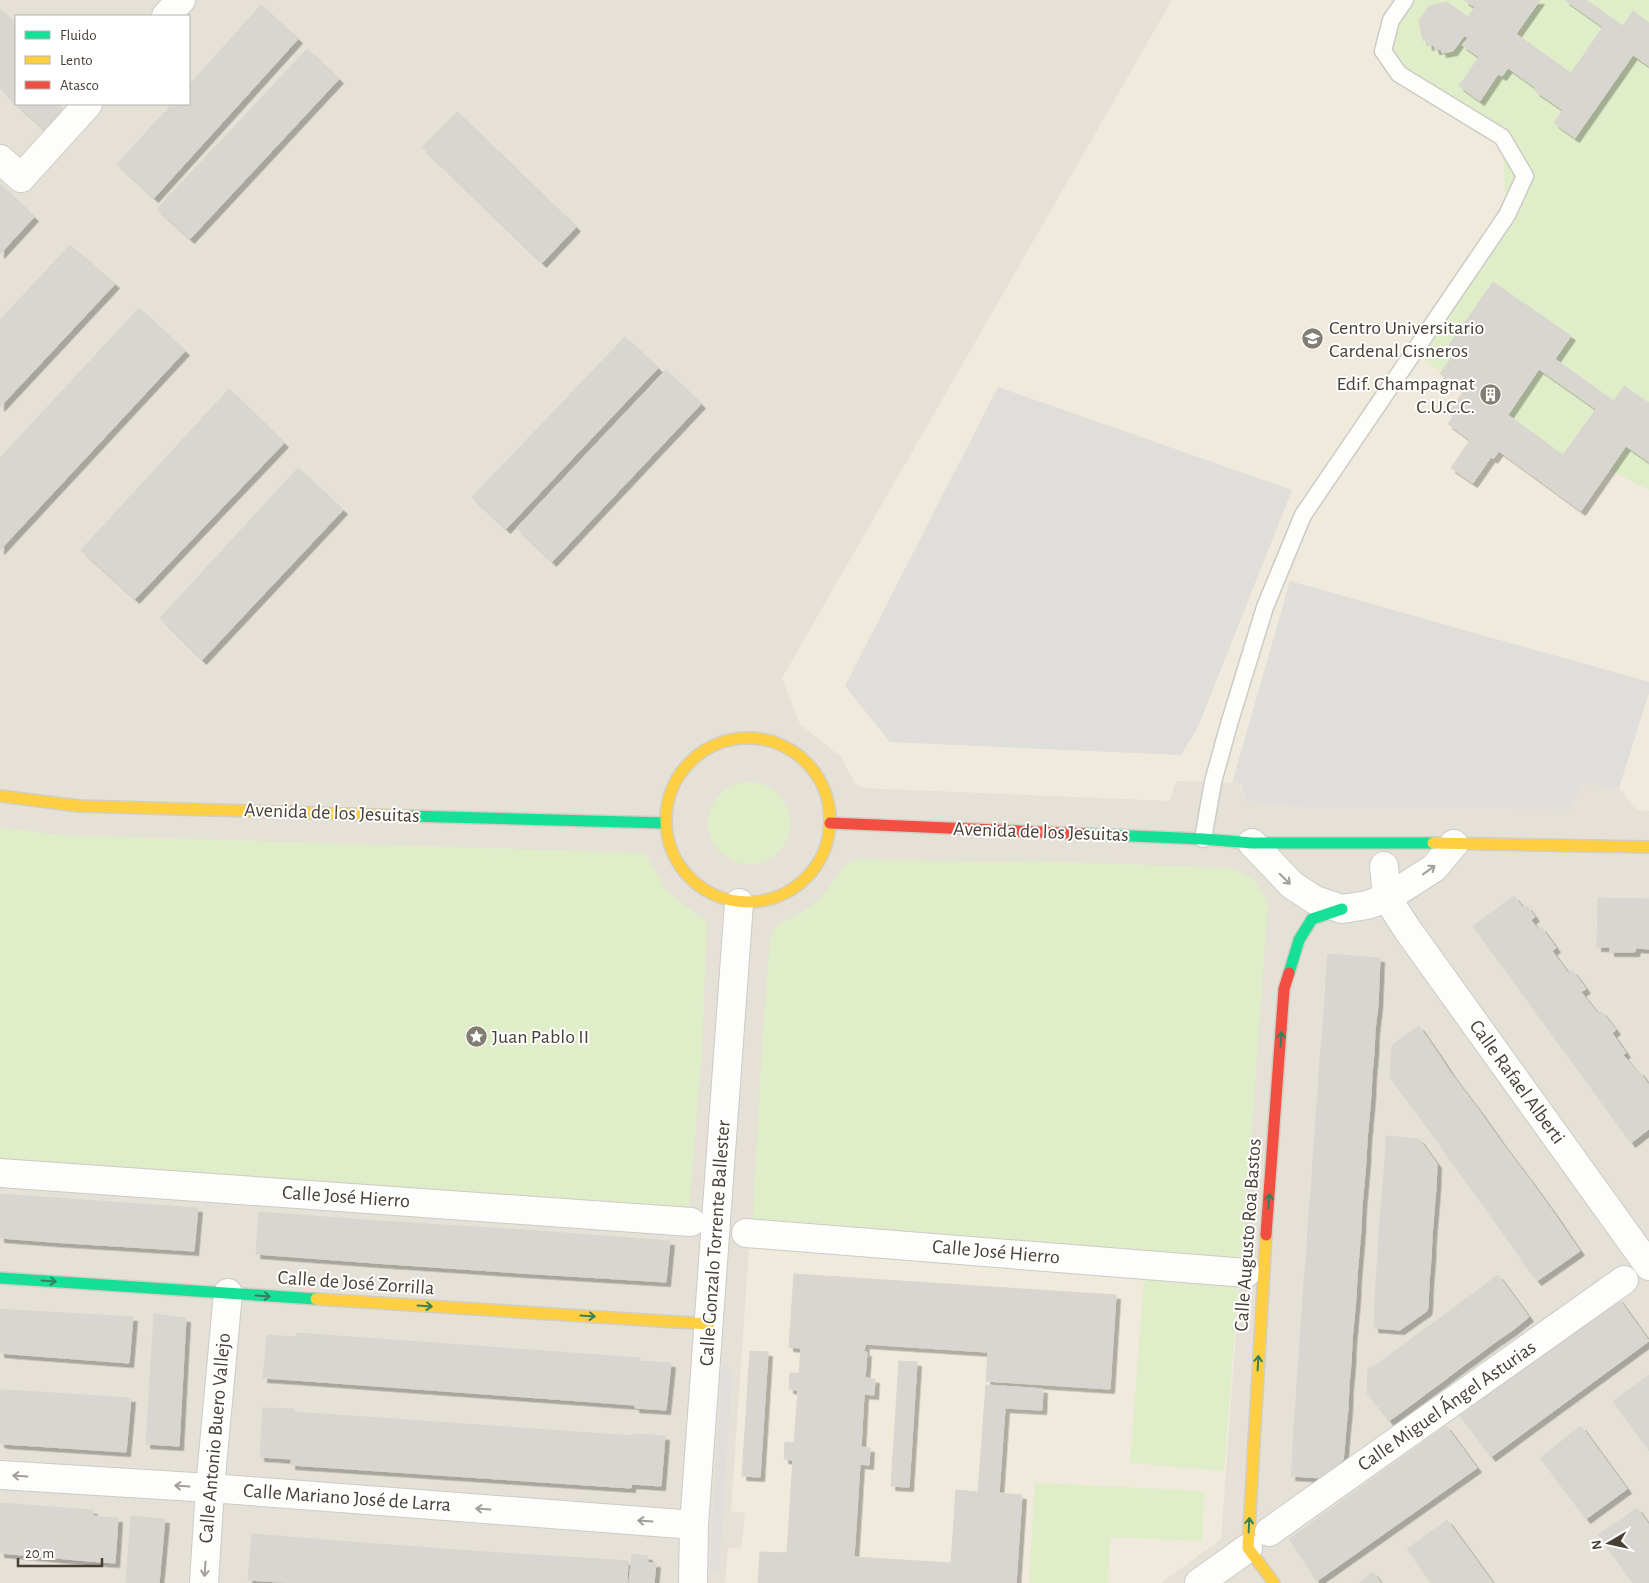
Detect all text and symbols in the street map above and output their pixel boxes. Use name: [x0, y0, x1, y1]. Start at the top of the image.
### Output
legend: [15, 15, 190, 105]
text: Fluido: [60, 28, 97, 43]
text: Lento: [60, 53, 93, 68]
text: Atasco: [60, 78, 99, 93]
place label: Centro Universitario Cardenal Cisneros: [1329, 318, 1484, 361]
school or university icon: Centro Universitario Cardenal Cisneros: [1301, 327, 1325, 351]
place label: Edif. Champagnat C.U.C.C.: [1337, 374, 1476, 417]
building icon: Edif. Champagnat C.U.C.C.: [1479, 383, 1503, 407]
street label: Avenida de los Jesuitas: [244, 800, 420, 826]
street label: Avenida de los Jesuitas: [953, 819, 1129, 845]
one-way arrow: [1422, 865, 1436, 875]
one-way arrow: [1279, 872, 1291, 885]
street label: Calle Rafael Alberti: [1465, 1016, 1569, 1148]
place icon: Juan Pablo II: [464, 1025, 488, 1049]
place label: Juan Pablo II: [492, 1027, 589, 1047]
one-way arrow: [1276, 1031, 1285, 1047]
street label: Calle Gonzalo Torrente Ballester: [696, 1119, 734, 1367]
street label: Calle Augusto Roa Bastos: [1231, 1138, 1265, 1332]
street label: Calle José Hierro: [281, 1183, 411, 1211]
one-way arrow: [1264, 1193, 1273, 1209]
street label: Calle José Hierro: [931, 1236, 1061, 1268]
street label: Calle de José Zorrilla: [277, 1268, 435, 1298]
one-way arrow: [40, 1277, 56, 1286]
one-way arrow: [255, 1291, 271, 1300]
one-way arrow: [417, 1301, 433, 1310]
one-way arrow: [579, 1312, 595, 1321]
street label: Calle Antonio Buero Vallejo: [196, 1332, 234, 1544]
street label: Calle Miguel Ángel Asturias: [1354, 1336, 1540, 1475]
one-way arrow: [1254, 1355, 1263, 1371]
one-way arrow: [12, 1472, 28, 1481]
street label: Calle Mariano José de Larra: [242, 1481, 452, 1515]
one-way arrow: [174, 1482, 190, 1491]
one-way arrow: [476, 1504, 492, 1514]
one-way arrow: [638, 1517, 654, 1526]
one-way arrow: [1244, 1517, 1254, 1534]
north arrow: [1584, 1518, 1634, 1568]
scale bar: [18, 1536, 101, 1568]
text: N: [1589, 1539, 1605, 1551]
text: 20 m: [25, 1546, 54, 1561]
one-way arrow: [200, 1560, 209, 1576]

